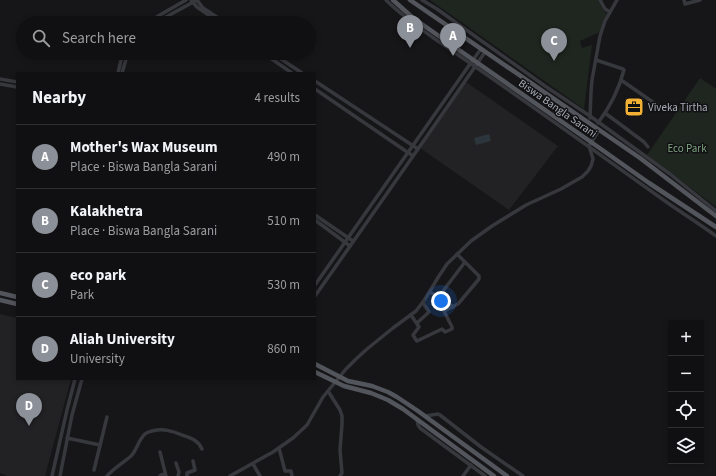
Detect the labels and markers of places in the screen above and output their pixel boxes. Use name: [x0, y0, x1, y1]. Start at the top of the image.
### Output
pin: B: [397, 15, 423, 48]
pin: A: [440, 23, 466, 56]
pin: C: [541, 28, 567, 61]
office icon: Viveka Tirtha: [623, 96, 645, 118]
place label: Viveka Tirtha: [648, 100, 708, 115]
pin: D: [16, 393, 42, 426]

